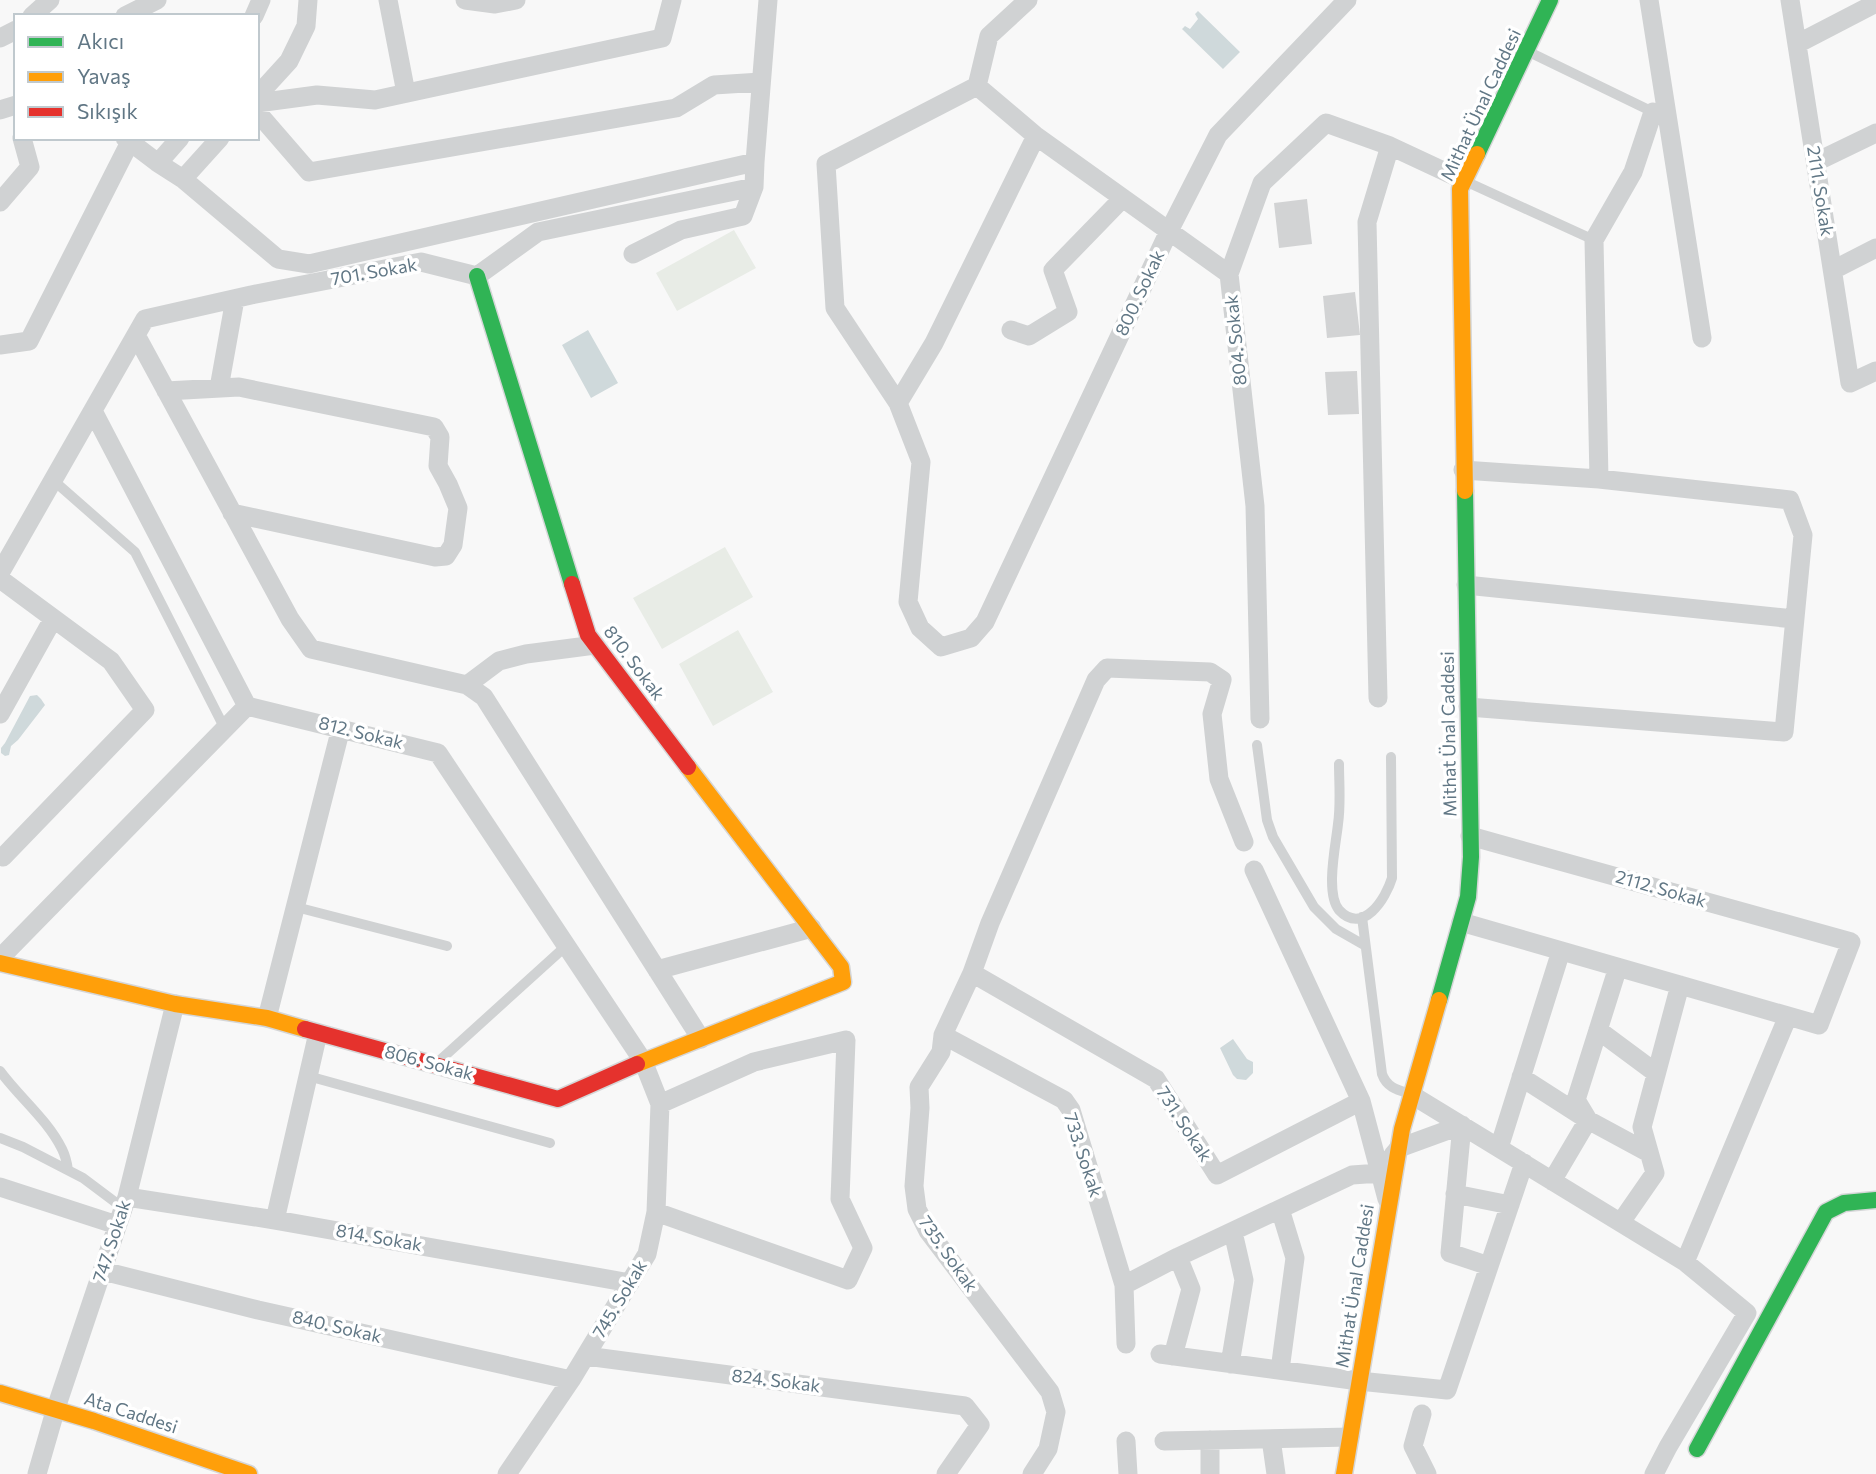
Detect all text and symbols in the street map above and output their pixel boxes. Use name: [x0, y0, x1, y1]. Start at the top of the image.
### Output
legend: [14, 14, 259, 140]
street label: Mithat Ünal Caddesi: [1435, 25, 1525, 184]
text: Akıcı: [77, 28, 124, 53]
text: Yavaş: [77, 63, 130, 88]
text: Sıkışık: [77, 98, 138, 123]
street label: 2111. Sokak: [1803, 144, 1839, 238]
street label: 800. Sokak: [1110, 246, 1169, 339]
street label: 701. Sokak: [329, 253, 419, 289]
street label: 804. Sokak: [1219, 293, 1251, 387]
street label: 810. Sokak: [600, 621, 670, 704]
street label: Mithat Ünal Caddesi: [1436, 651, 1460, 817]
street label: 812. Sokak: [317, 711, 406, 753]
street label: 2112. Sokak: [1613, 865, 1709, 912]
street label: 806. Sokak: [382, 1040, 476, 1085]
street label: 731. Sokak: [1152, 1082, 1217, 1165]
street label: 733. Sokak: [1060, 1110, 1108, 1200]
street label: 747. Sokak: [87, 1197, 135, 1285]
street label: Mithat Ünal Caddesi: [1330, 1202, 1378, 1369]
street label: 735. Sokak: [915, 1211, 983, 1296]
street label: 814. Sokak: [334, 1219, 424, 1255]
street label: 745. Sokak: [587, 1255, 651, 1342]
street label: 840. Sokak: [290, 1305, 384, 1347]
street label: 824. Sokak: [731, 1364, 822, 1396]
street label: Ata Caddesi: [82, 1387, 181, 1437]

